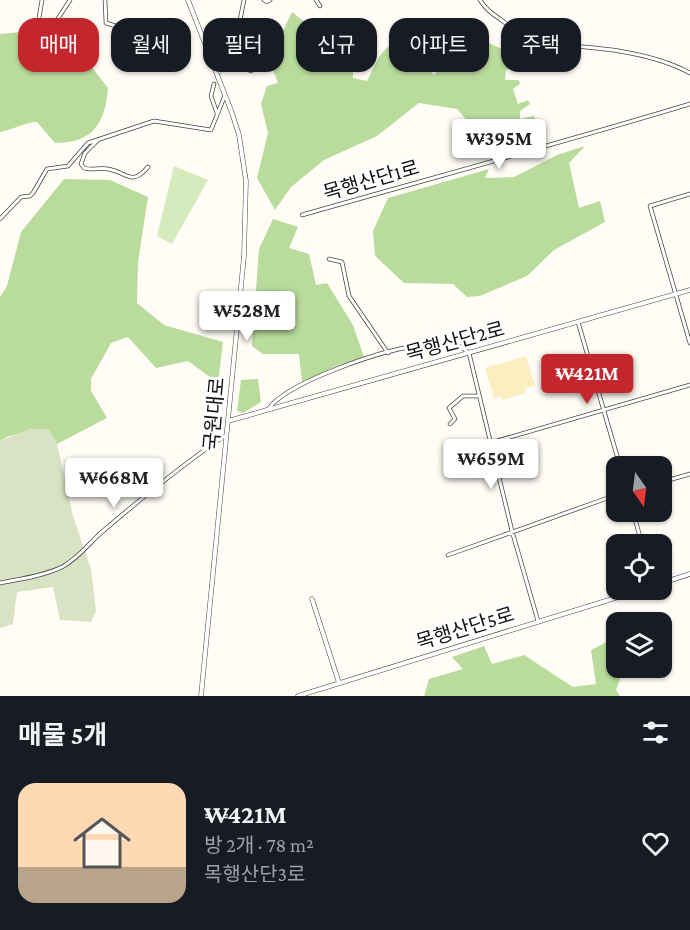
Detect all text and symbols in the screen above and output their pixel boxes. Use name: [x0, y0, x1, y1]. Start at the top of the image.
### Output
chip: 매매: [18, 18, 99, 72]
chip: 월세: [111, 18, 191, 72]
chip: 필터: [203, 18, 284, 72]
chip: 신규: [296, 18, 377, 72]
chip: 아파트: [389, 18, 489, 72]
chip: 주택: [501, 18, 581, 72]
pin: ₩395M: [457, 119, 541, 170]
text: ₩395M: [466, 127, 532, 149]
street label: 목행산단1로: [321, 156, 421, 204]
pin: ₩528M: [205, 291, 289, 342]
text: ₩528M: [213, 299, 281, 321]
street label: 목행산단2로: [403, 317, 507, 365]
pin: ₩421M: [545, 354, 629, 405]
text: ₩421M: [555, 362, 619, 384]
street label: 국원대로: [200, 376, 228, 452]
pin: ₩659M: [449, 439, 533, 490]
text: ₩659M: [457, 447, 525, 469]
north arrow: [606, 456, 672, 522]
map controls: [606, 456, 672, 678]
pin: ₩668M: [72, 458, 156, 509]
text: ₩668M: [79, 466, 149, 488]
button: locate: [606, 534, 672, 600]
street label: 목행산단5로: [413, 603, 517, 653]
button: layers: [606, 612, 672, 678]
icon: filters: [639, 716, 672, 749]
text: 매물 5개: [18, 721, 108, 750]
text: ₩421M: [204, 800, 287, 829]
icon: home: [66, 807, 138, 879]
icon: heart: [639, 827, 672, 860]
text: 방 2개 · 78 m²: [204, 834, 314, 856]
text: 목행산단3로: [204, 863, 306, 885]

